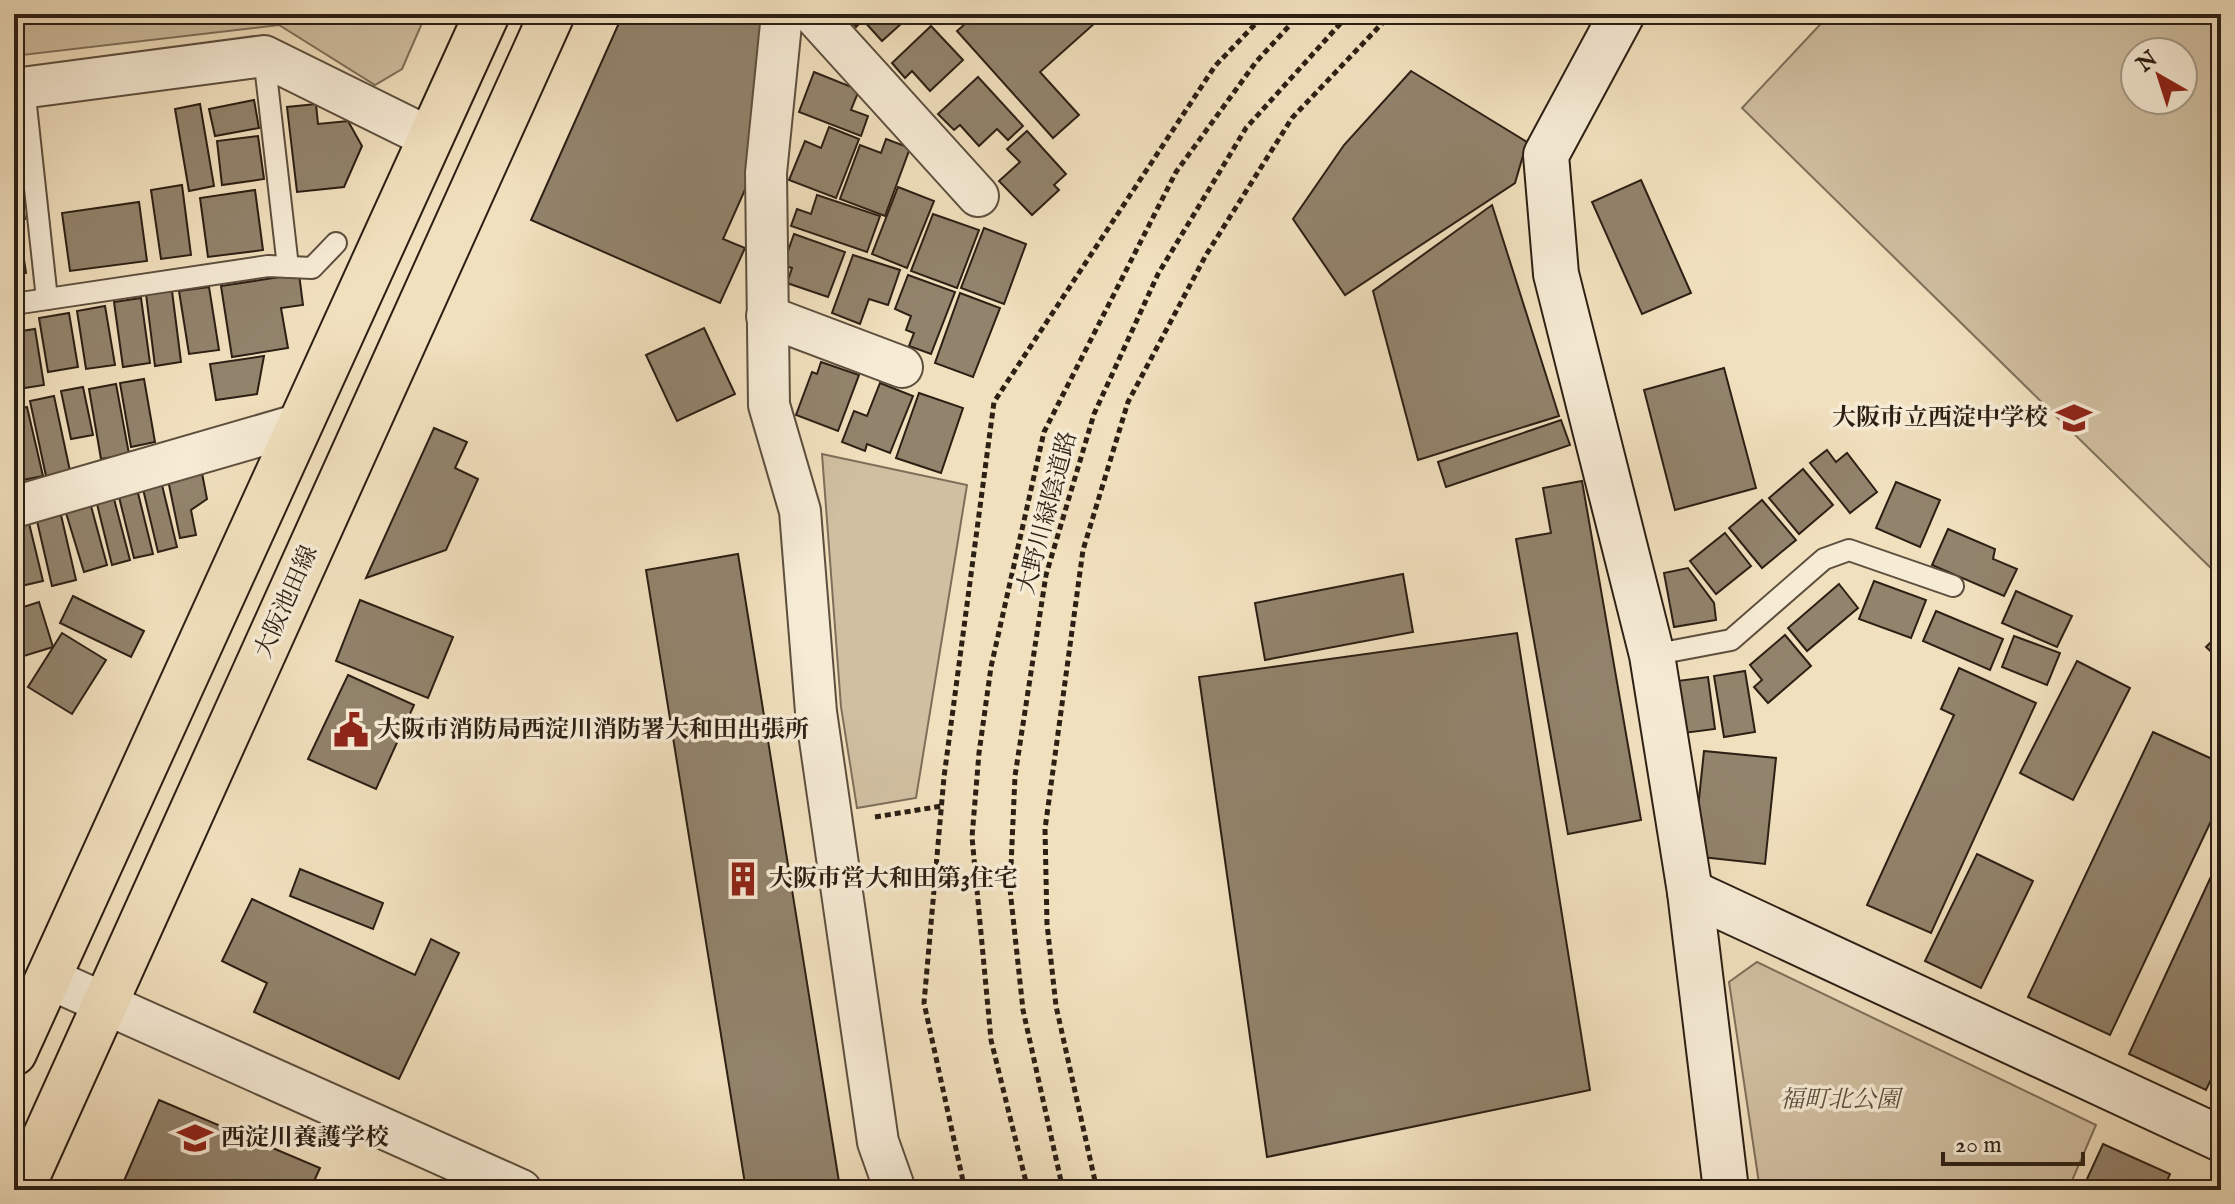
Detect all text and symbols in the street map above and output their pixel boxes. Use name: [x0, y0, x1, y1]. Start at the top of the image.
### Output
north arrow: [2119, 36, 2199, 116]
text: N: [2131, 45, 2164, 80]
school or university icon: 大阪市立西淀中学校: [2055, 399, 2093, 437]
place label: 大阪市立西淀中学校: [1832, 403, 2048, 434]
street label: 大野川緑陰道路: [1011, 428, 1085, 598]
street label: 大阪池田線: [248, 541, 326, 663]
public building icon: 大阪市消防局西淀川消防署大和田出張所: [332, 711, 370, 749]
place label: 大阪市消防局西淀川消防署大和田出張所: [377, 715, 809, 746]
building icon: 大阪市営大和田第3住宅: [724, 860, 762, 898]
place label: 大阪市営大和田第3住宅: [769, 864, 1018, 895]
park label: 福町北公園: [1780, 1085, 1904, 1116]
scale bar: [1943, 1116, 2083, 1166]
school or university icon: 西淀川養護学校: [176, 1119, 214, 1157]
place label: 西淀川養護学校: [221, 1123, 389, 1154]
text: 20 m: [1955, 1130, 2002, 1161]

